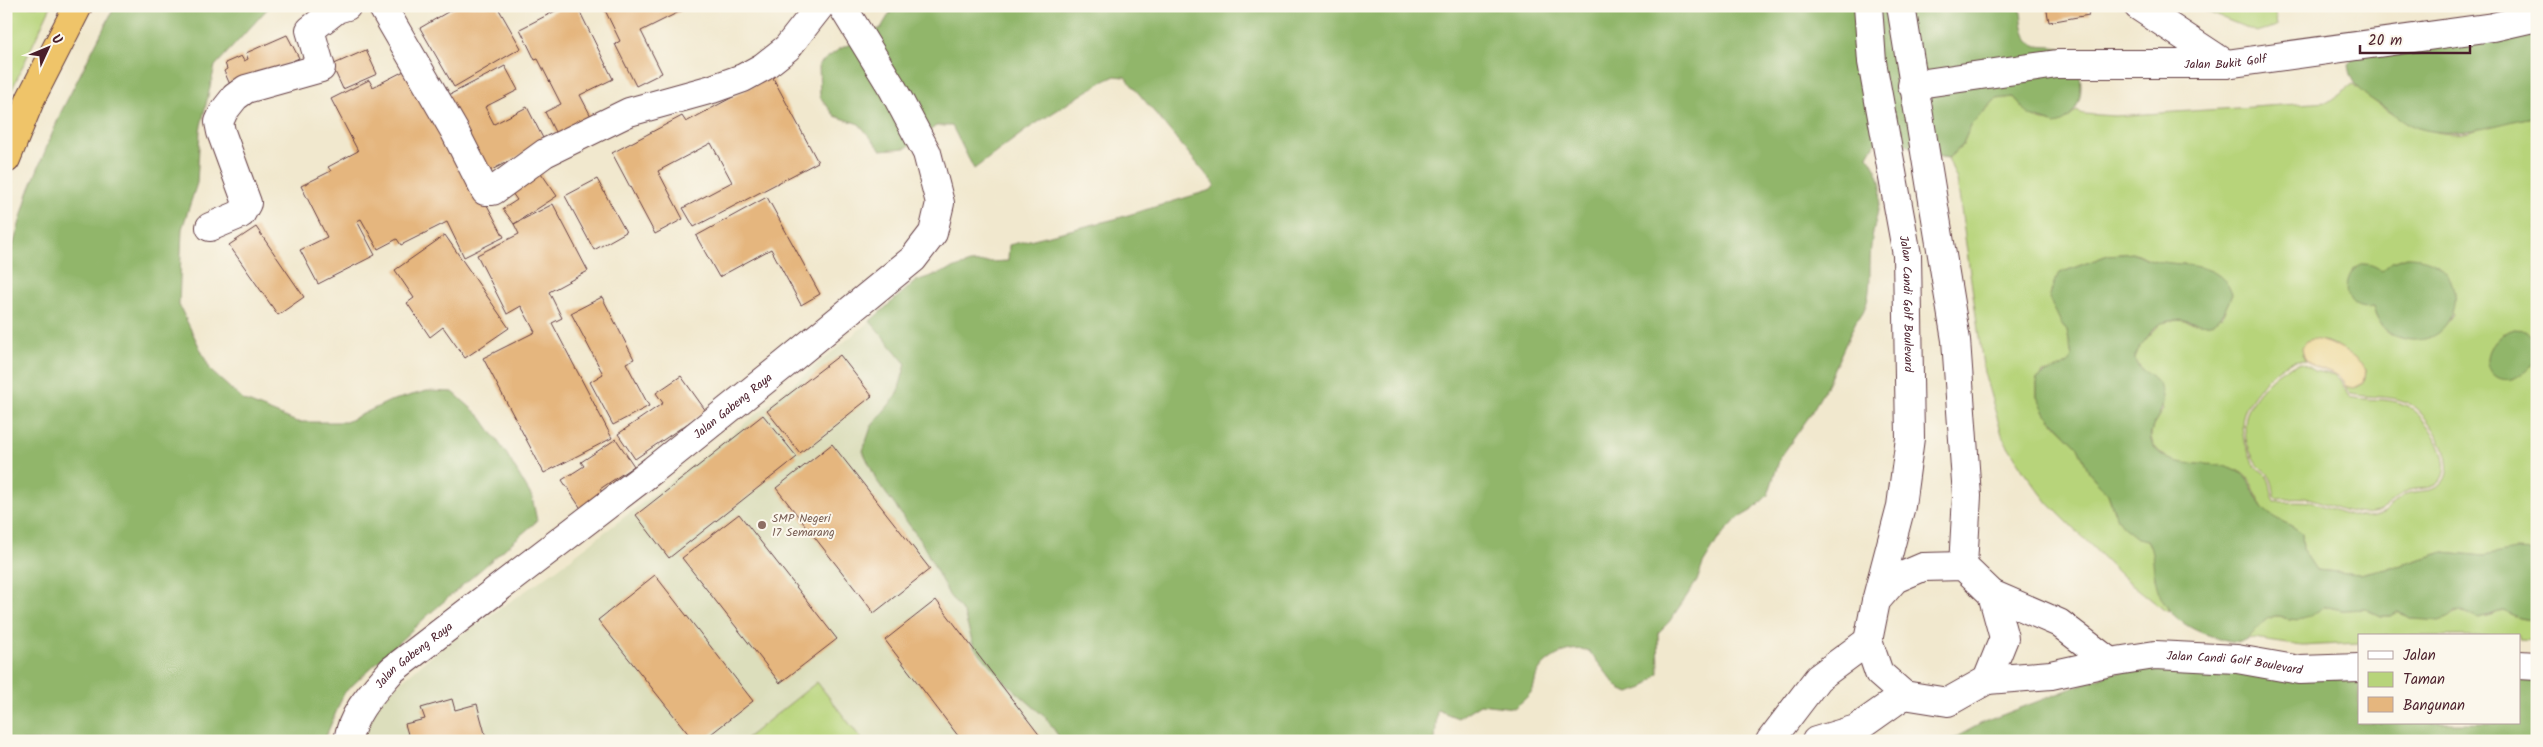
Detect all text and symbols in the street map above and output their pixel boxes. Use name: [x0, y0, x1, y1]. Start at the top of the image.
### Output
north arrow: [22, 22, 72, 72]
scale bar: [2360, 22, 2470, 54]
text: U: [46, 29, 68, 51]
text: 20 m: [2368, 29, 2402, 53]
street label: Jalan Bukit Golf: [2184, 49, 2269, 74]
street label: Jalan Candi Golf Boulevard: [1894, 234, 1918, 373]
street label: Jalan Gabeng Raya: [690, 368, 777, 444]
place label: SMP Negeri 17 Semarang: [772, 509, 835, 542]
marker: SMP Negeri 17 Semarang: [756, 519, 768, 531]
street label: Jalan Gabeng Raya: [371, 617, 458, 693]
legend: [2358, 634, 2520, 724]
text: Jalan: [2403, 644, 2436, 668]
street label: Jalan Candi Golf Boulevard: [2166, 647, 2305, 680]
text: Taman: [2403, 668, 2445, 692]
text: Bangunan: [2403, 694, 2465, 718]

